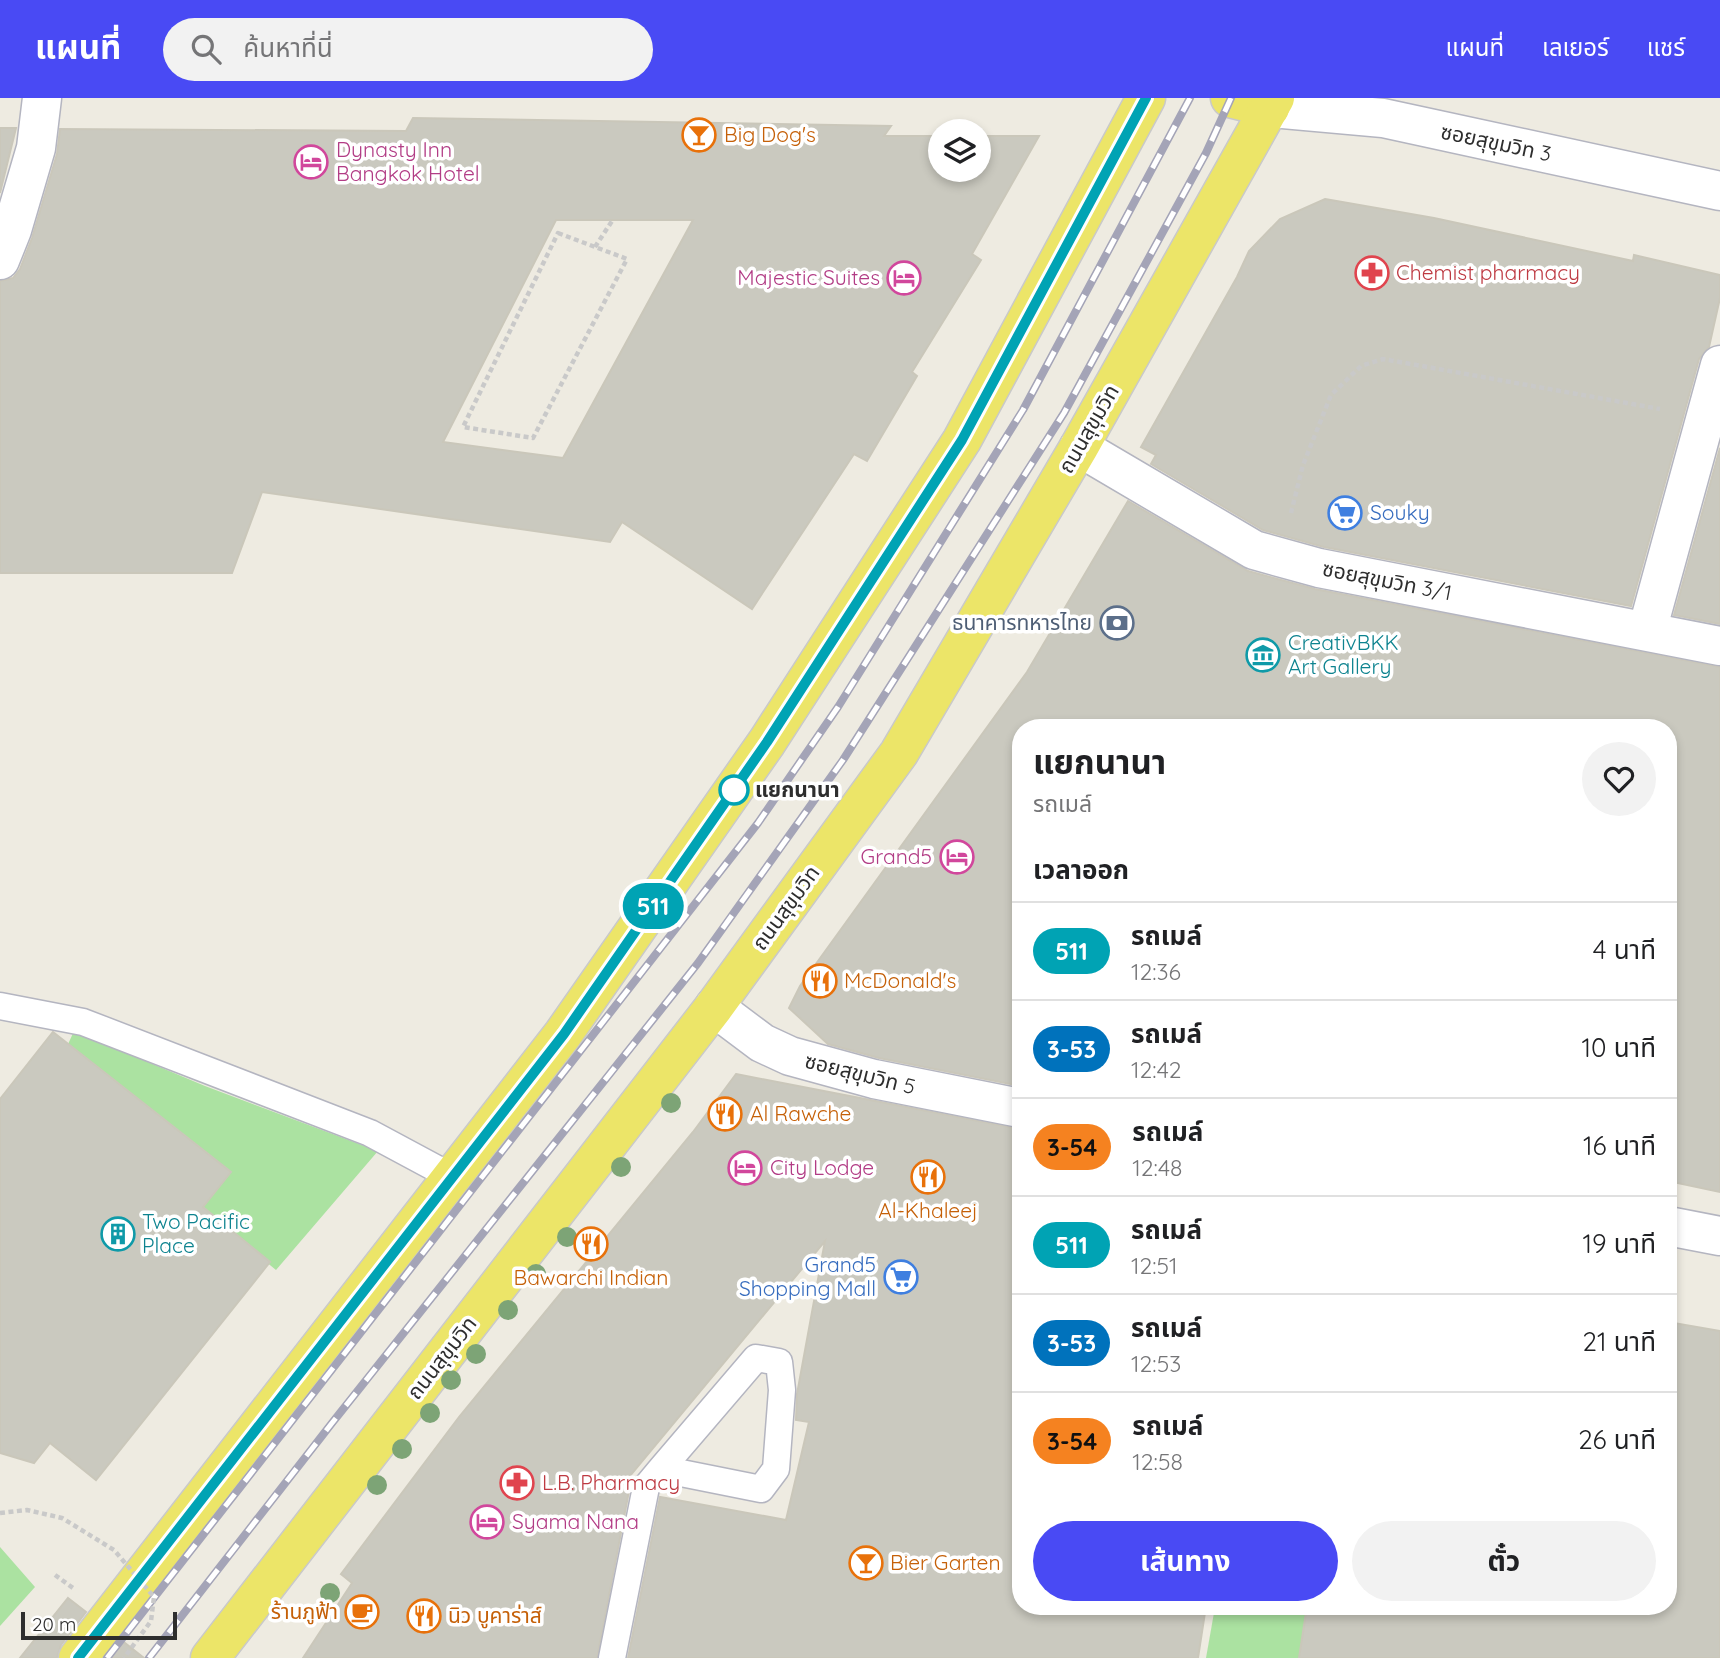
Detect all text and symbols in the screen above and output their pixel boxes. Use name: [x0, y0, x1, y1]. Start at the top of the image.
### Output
search box: [163, 18, 653, 81]
text: แผนที่: [35, 26, 121, 67]
icon: search: [187, 30, 225, 68]
text: ค้นหาที่นี่: [243, 31, 333, 64]
text: แผนที่: [1446, 32, 1504, 62]
text: เลเยอร์: [1542, 32, 1609, 62]
text: แชร์: [1647, 32, 1685, 62]
bar icon: Big Dog's: [680, 116, 718, 154]
street label: ซอยสุขุมวิท 3: [1438, 118, 1554, 167]
map controls: [928, 119, 991, 182]
button: layers: [928, 119, 991, 182]
place label: Big Dog's: [724, 121, 816, 147]
place label: Dynasty Inn Bangkok Hotel: [336, 136, 480, 186]
hotel icon: Dynasty Inn Bangkok Hotel: [292, 143, 330, 181]
pharmacy icon: Chemist pharmacy: [1353, 254, 1391, 292]
hotel icon: Majestic Suites: [885, 259, 923, 297]
place label: Chemist pharmacy: [1396, 259, 1580, 285]
place label: Majestic Suites: [737, 264, 880, 290]
street label: ถนนสุขุมวิท: [1052, 380, 1125, 478]
supermarket icon: Souky: [1326, 494, 1364, 532]
place label: Souky: [1370, 499, 1430, 525]
street label: ซอยสุขุมวิท 3/1: [1320, 555, 1454, 606]
bank icon: ธนาคารทหารไทย: [1098, 604, 1136, 642]
place label: ธนาคารทหารไทย: [952, 609, 1092, 635]
place label: CreativBKK Art Gallery: [1288, 629, 1399, 679]
museum icon: CreativBKK Art Gallery: [1244, 636, 1282, 674]
text: แยกนานา: [1033, 741, 1166, 782]
button: heart: [1582, 742, 1656, 816]
marker: แยกนานา: [719, 775, 749, 805]
place label: แยกนานา: [755, 776, 840, 802]
text: รถเมล์: [1033, 789, 1092, 818]
hotel icon: Grand5: [938, 838, 976, 876]
place label: Grand5: [861, 843, 932, 869]
text: เวลาออก: [1033, 853, 1129, 886]
street label: ถนนสุขุมวิท: [746, 860, 825, 955]
line badge: 511: [613, 883, 693, 929]
text: 511: [637, 891, 669, 921]
text: รถเมล์: [1131, 919, 1202, 952]
text: 4 นาที: [1593, 933, 1656, 966]
text: 511: [1055, 936, 1088, 966]
text: 12:36: [1131, 957, 1181, 986]
restaurant icon: McDonald's: [801, 962, 839, 1000]
place label: McDonald's: [844, 967, 956, 993]
text: รถเมล์: [1131, 1017, 1202, 1050]
text: 10 นาที: [1581, 1031, 1656, 1064]
text: 3-53: [1047, 1034, 1096, 1064]
street label: ซอยสุขุมวิท 5: [802, 1047, 918, 1100]
text: 12:42: [1131, 1055, 1182, 1084]
restaurant icon: Al Rawche: [706, 1095, 744, 1133]
place label: Al Rawche: [750, 1100, 851, 1126]
text: รถเมล์: [1132, 1115, 1203, 1148]
text: 16 นาที: [1583, 1129, 1656, 1162]
text: 3-54: [1047, 1132, 1097, 1162]
hotel icon: City Lodge: [726, 1149, 764, 1187]
text: 12:48: [1132, 1153, 1182, 1182]
place label: City Lodge: [770, 1154, 874, 1180]
restaurant icon: Al-Khaleej: [909, 1158, 947, 1196]
place label: Al-Khaleej: [878, 1197, 978, 1223]
place label: Two Pacific Place: [142, 1208, 250, 1258]
text: รถเมล์: [1131, 1213, 1202, 1246]
building icon: Two Pacific Place: [99, 1215, 137, 1253]
restaurant icon: Bawarchi Indian: [572, 1225, 610, 1263]
text: 19 นาที: [1582, 1227, 1656, 1260]
text: 511: [1055, 1230, 1088, 1260]
place label: Grand5 Shopping Mall: [739, 1251, 876, 1301]
text: 12:51: [1131, 1251, 1178, 1280]
supermarket icon: Grand5 Shopping Mall: [882, 1258, 920, 1296]
place label: Bawarchi Indian: [513, 1264, 669, 1290]
street label: ถนนสุขุมวิท: [401, 1311, 482, 1405]
text: รถเมล์: [1131, 1311, 1202, 1344]
text: 21 นาที: [1583, 1325, 1656, 1358]
text: 3-53: [1047, 1328, 1096, 1358]
text: 12:53: [1131, 1349, 1181, 1378]
text: รถเมล์: [1132, 1409, 1203, 1442]
text: 26 นาที: [1578, 1423, 1656, 1456]
text: 3-54: [1047, 1426, 1097, 1456]
text: 12:58: [1132, 1447, 1183, 1476]
pharmacy icon: L.B. Pharmacy: [498, 1464, 536, 1502]
place label: L.B. Pharmacy: [542, 1469, 680, 1495]
hotel icon: Syama Nana: [468, 1503, 506, 1541]
place label: Syama Nana: [512, 1508, 639, 1534]
button: เส้นทาง: [1033, 1521, 1338, 1601]
button: ตั๋ว: [1352, 1521, 1656, 1601]
bar icon: Bier Garten: [847, 1544, 885, 1582]
place label: Bier Garten: [890, 1549, 1001, 1575]
cafe icon: ร้านภูฟ้า: [343, 1593, 381, 1631]
restaurant icon: นิว บูคาร่าส์: [405, 1597, 443, 1635]
place label: ร้านภูฟ้า: [271, 1598, 338, 1625]
place label: นิว บูคาร่าส์: [448, 1602, 542, 1629]
scale bar: [21, 1609, 177, 1641]
text: 20 m: [32, 1612, 76, 1636]

